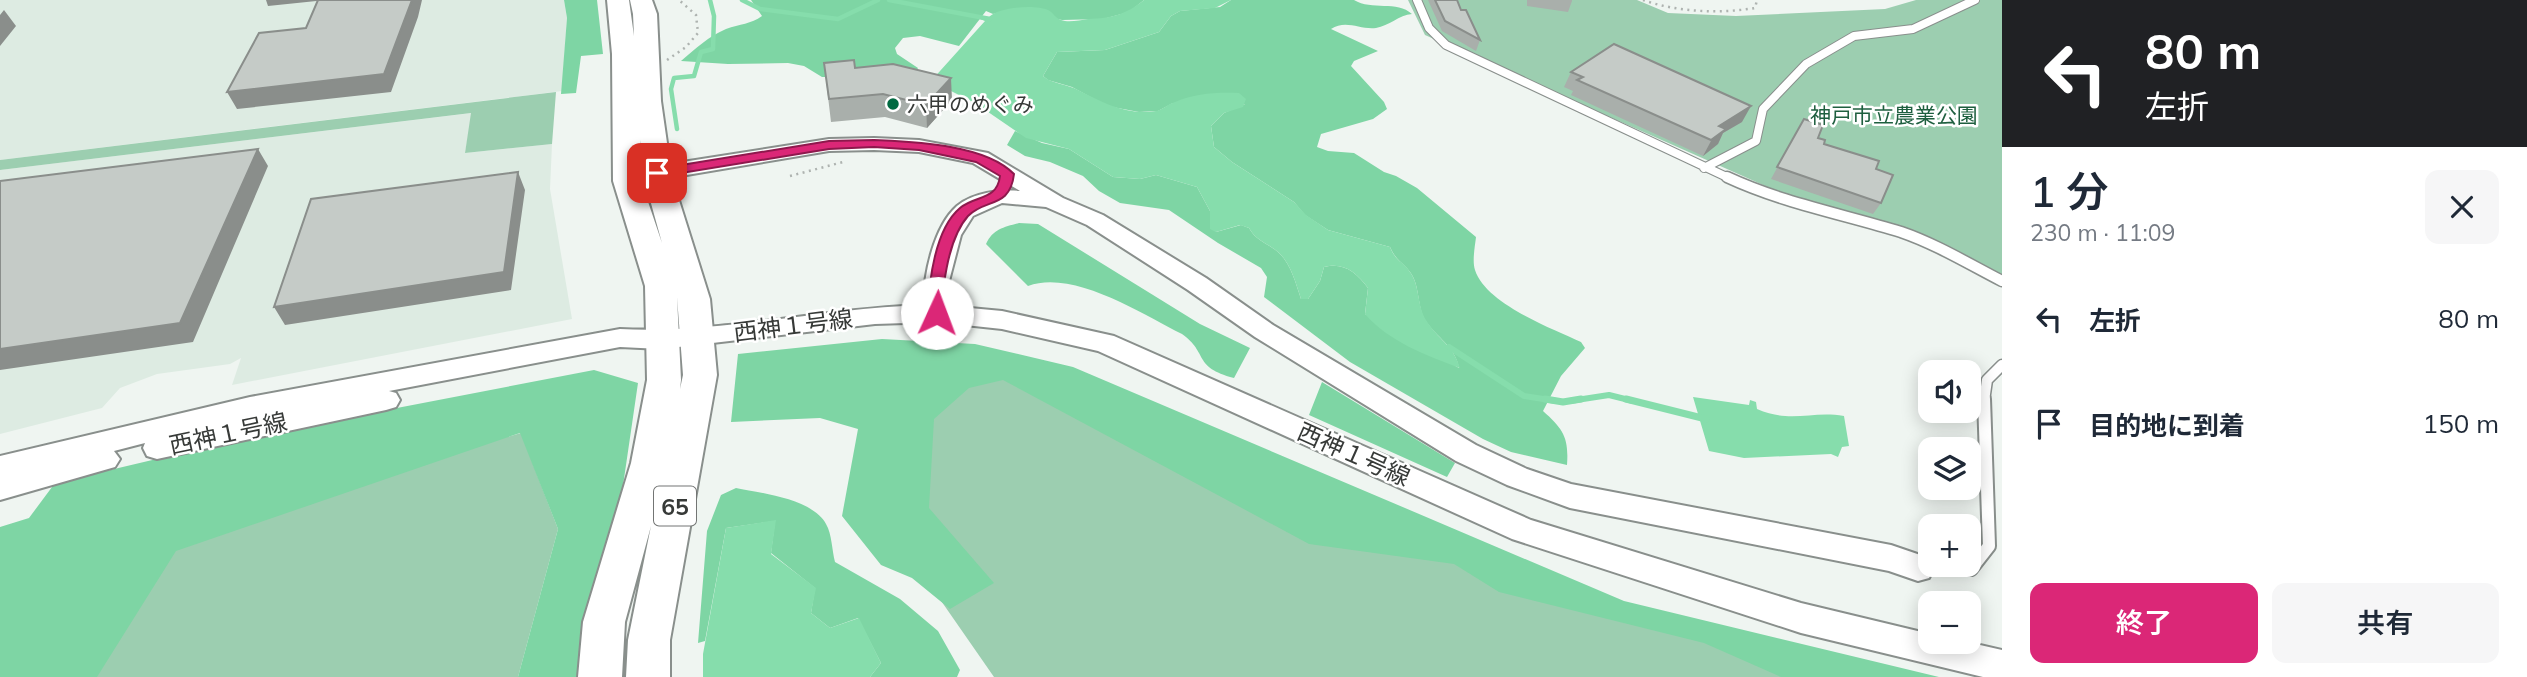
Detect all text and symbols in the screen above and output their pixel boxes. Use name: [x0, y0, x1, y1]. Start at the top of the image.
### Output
text: 80 m: [2145, 20, 2261, 81]
icon: left: [2030, 28, 2121, 119]
text: 左折: [2145, 86, 2209, 126]
place label: 六甲のめぐみ: [907, 91, 1034, 117]
marker: 六甲のめぐみ: [885, 96, 901, 112]
park label: 神戸市立農業公園: [1810, 102, 1978, 128]
pin: [627, 143, 687, 203]
icon: arrive: [638, 154, 676, 192]
text: 1 分: [2030, 165, 2108, 218]
button: close: [2425, 170, 2499, 244]
text: 230 m · 11:09: [2030, 218, 2175, 247]
position arrow: [900, 276, 974, 350]
icon: left: [2030, 300, 2068, 338]
text: 80 m: [2438, 302, 2499, 335]
street label: 西神１号線: [732, 303, 854, 347]
text: 左折: [2089, 304, 2141, 337]
map controls: [1918, 360, 1981, 654]
button: sound: [1918, 360, 1981, 423]
icon: arrive: [2030, 405, 2068, 443]
street label: 西神１号線: [166, 406, 290, 460]
text: 150 m: [2423, 407, 2499, 440]
text: 目的地に到着: [2089, 409, 2245, 442]
street label: 西神１号線: [1293, 416, 1415, 492]
button: layers: [1918, 437, 1981, 500]
road number: 65: [654, 486, 696, 526]
button: +: [1918, 514, 1981, 577]
button: 終了: [2030, 583, 2258, 663]
button: 共有: [2272, 583, 2499, 663]
button: −: [1918, 591, 1981, 654]

